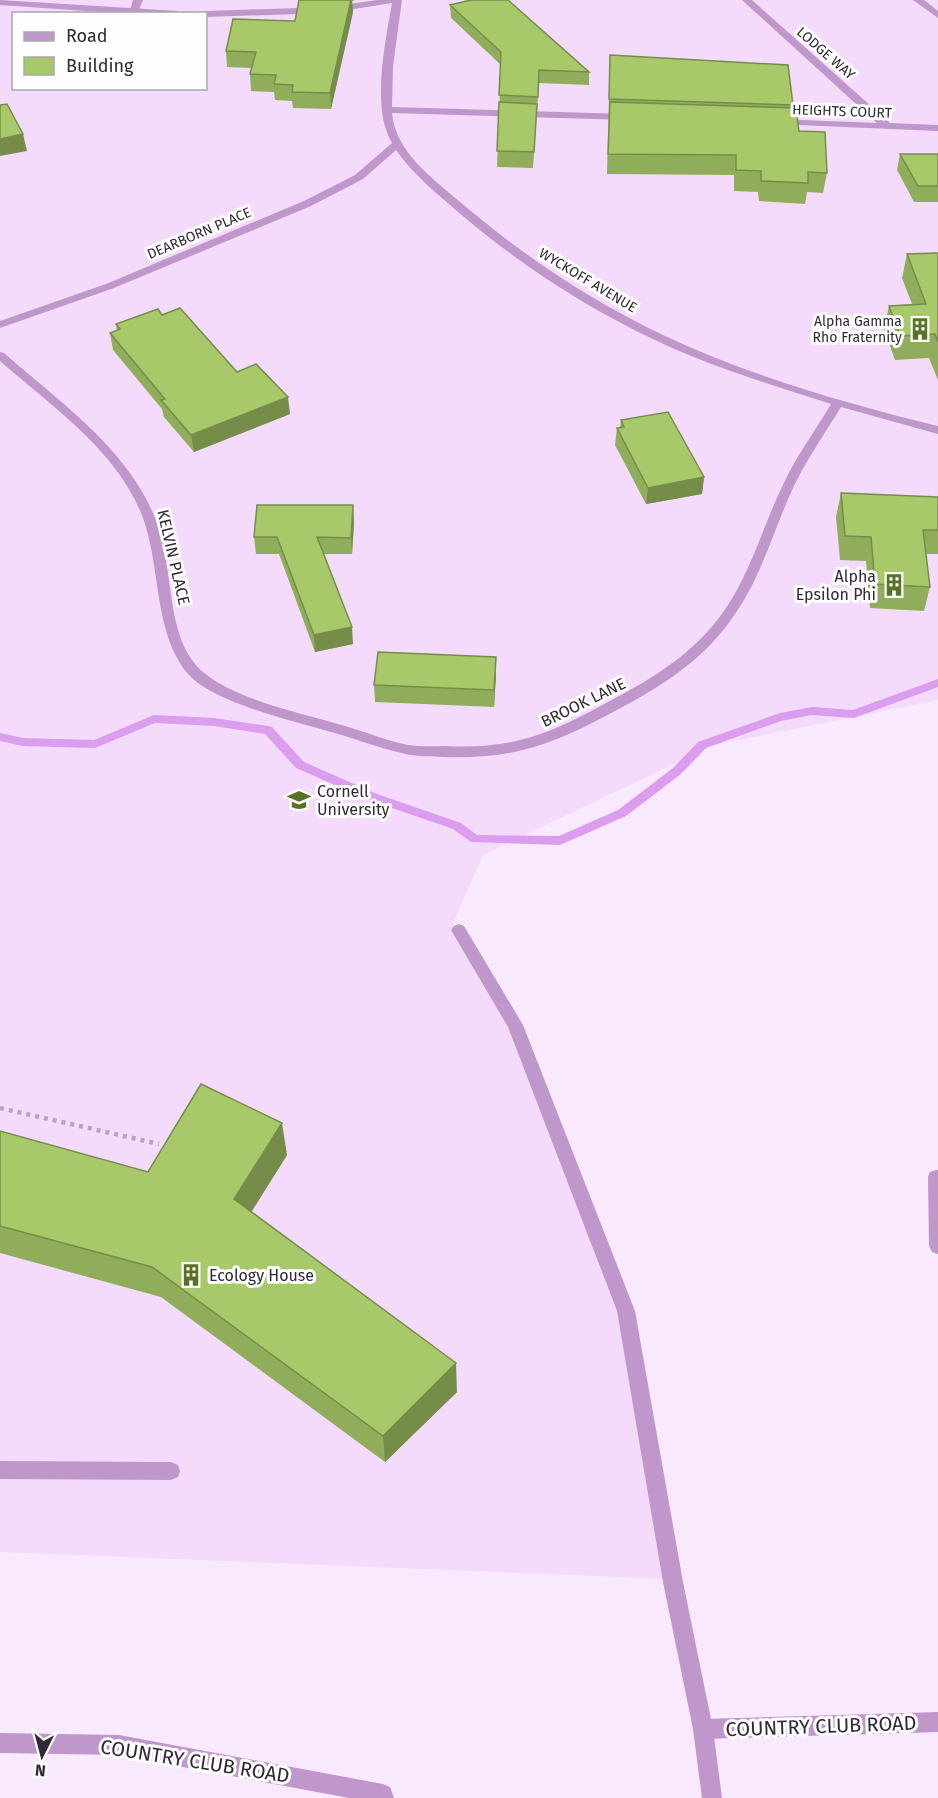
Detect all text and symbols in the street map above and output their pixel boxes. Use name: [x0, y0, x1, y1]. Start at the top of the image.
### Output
legend: [12, 12, 207, 90]
street label: LODGE WAY: [793, 23, 859, 83]
text: Road: [66, 25, 108, 47]
text: Building: [66, 55, 134, 77]
street label: HEIGHTS COURT: [792, 101, 893, 122]
street label: DEARBORN PLACE: [145, 204, 254, 263]
street label: WYCKOFF AVENUE: [536, 244, 640, 316]
place label: Alpha Gamma Rho Fraternity: [813, 313, 902, 346]
building icon: Alpha Gamma Rho Fraternity: [907, 316, 933, 342]
street label: KELVIN PLACE: [153, 508, 194, 607]
place label: Alpha Epsilon Phi: [796, 567, 876, 604]
building icon: Alpha Epsilon Phi: [881, 572, 907, 598]
street label: BROOK LANE: [538, 674, 629, 731]
place label: Cornell University: [317, 782, 390, 819]
school or university icon: Cornell University: [286, 787, 312, 813]
building icon: Ecology House: [178, 1262, 204, 1288]
place label: Ecology House: [209, 1266, 314, 1285]
street label: COUNTRY CLUB ROAD: [725, 1711, 917, 1741]
north arrow: [12, 1726, 72, 1786]
street label: COUNTRY CLUB ROAD: [99, 1734, 291, 1788]
text: N: [34, 1760, 47, 1780]

